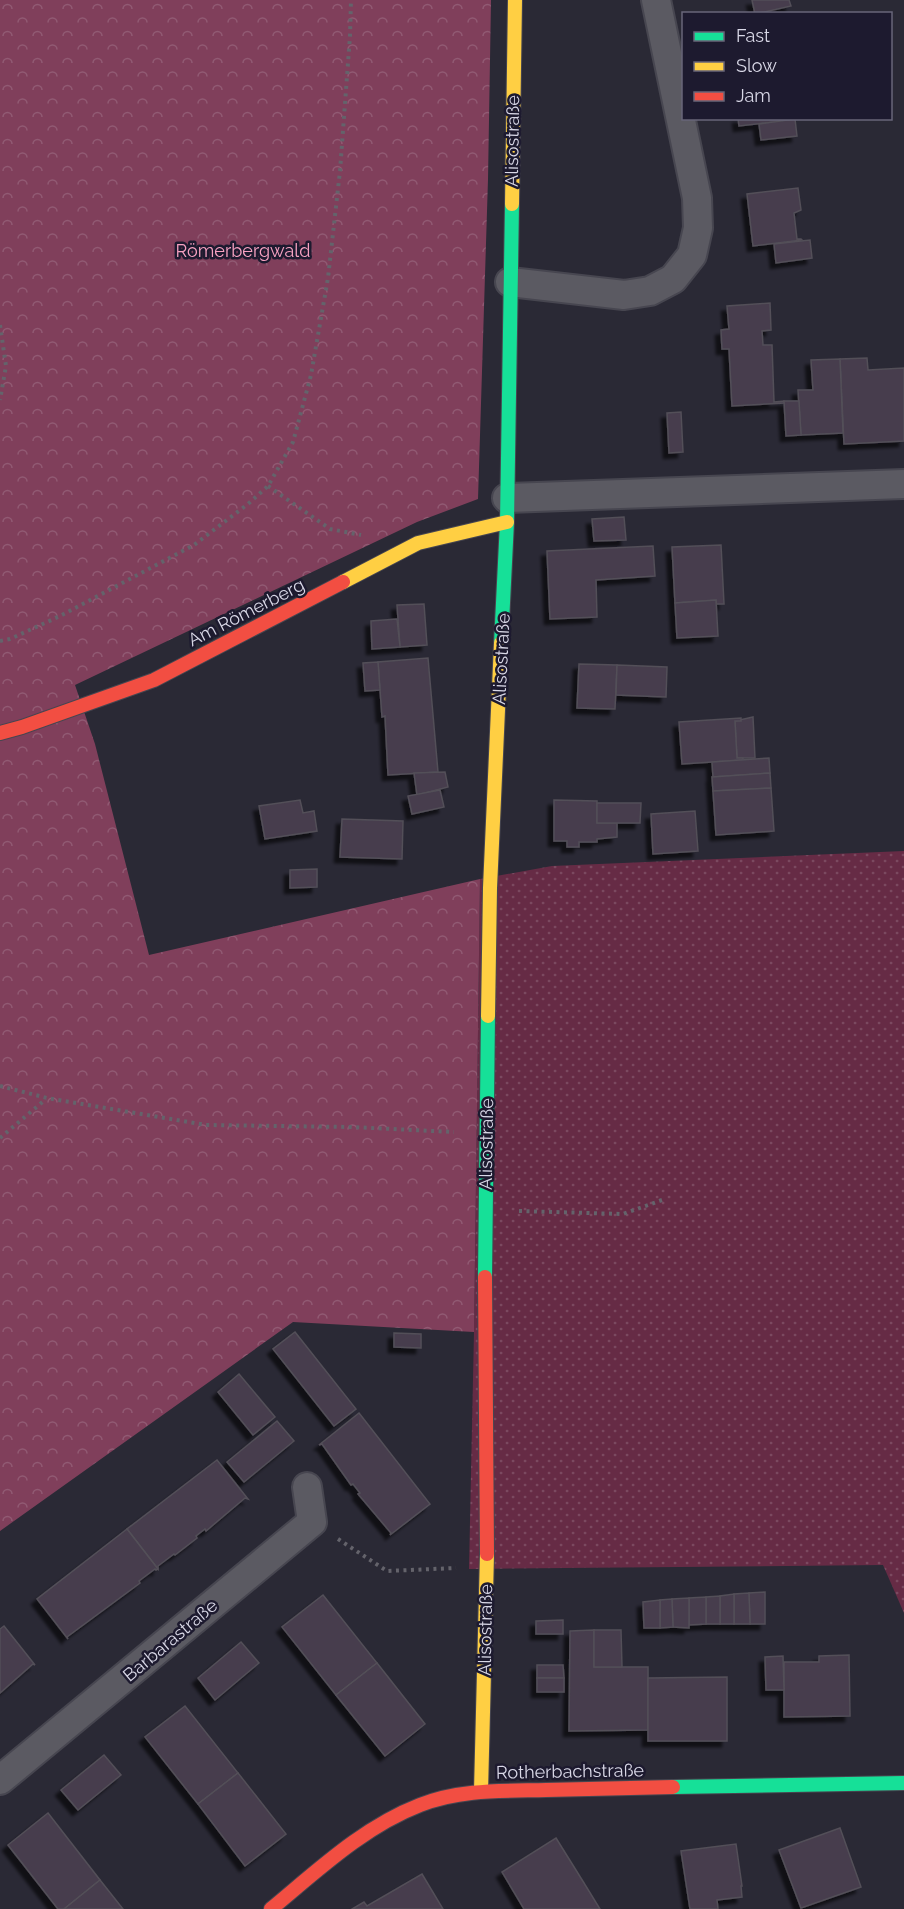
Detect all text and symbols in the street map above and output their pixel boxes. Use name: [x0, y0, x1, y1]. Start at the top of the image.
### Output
legend: [682, 12, 892, 120]
text: Fast: [736, 25, 770, 46]
text: Slow: [736, 55, 777, 76]
text: Jam: [736, 85, 771, 106]
street label: Alisostraße: [501, 95, 523, 187]
park label: Römerbergwald: [176, 240, 310, 261]
street label: Am Römerberg: [184, 574, 308, 650]
street label: Alisostraße: [488, 612, 514, 705]
street label: Alisostraße: [475, 1098, 497, 1190]
street label: Alisostraße: [474, 1584, 496, 1676]
street label: Barbarastraße: [119, 1594, 222, 1685]
street label: Rotherbachstraße: [496, 1759, 645, 1783]

